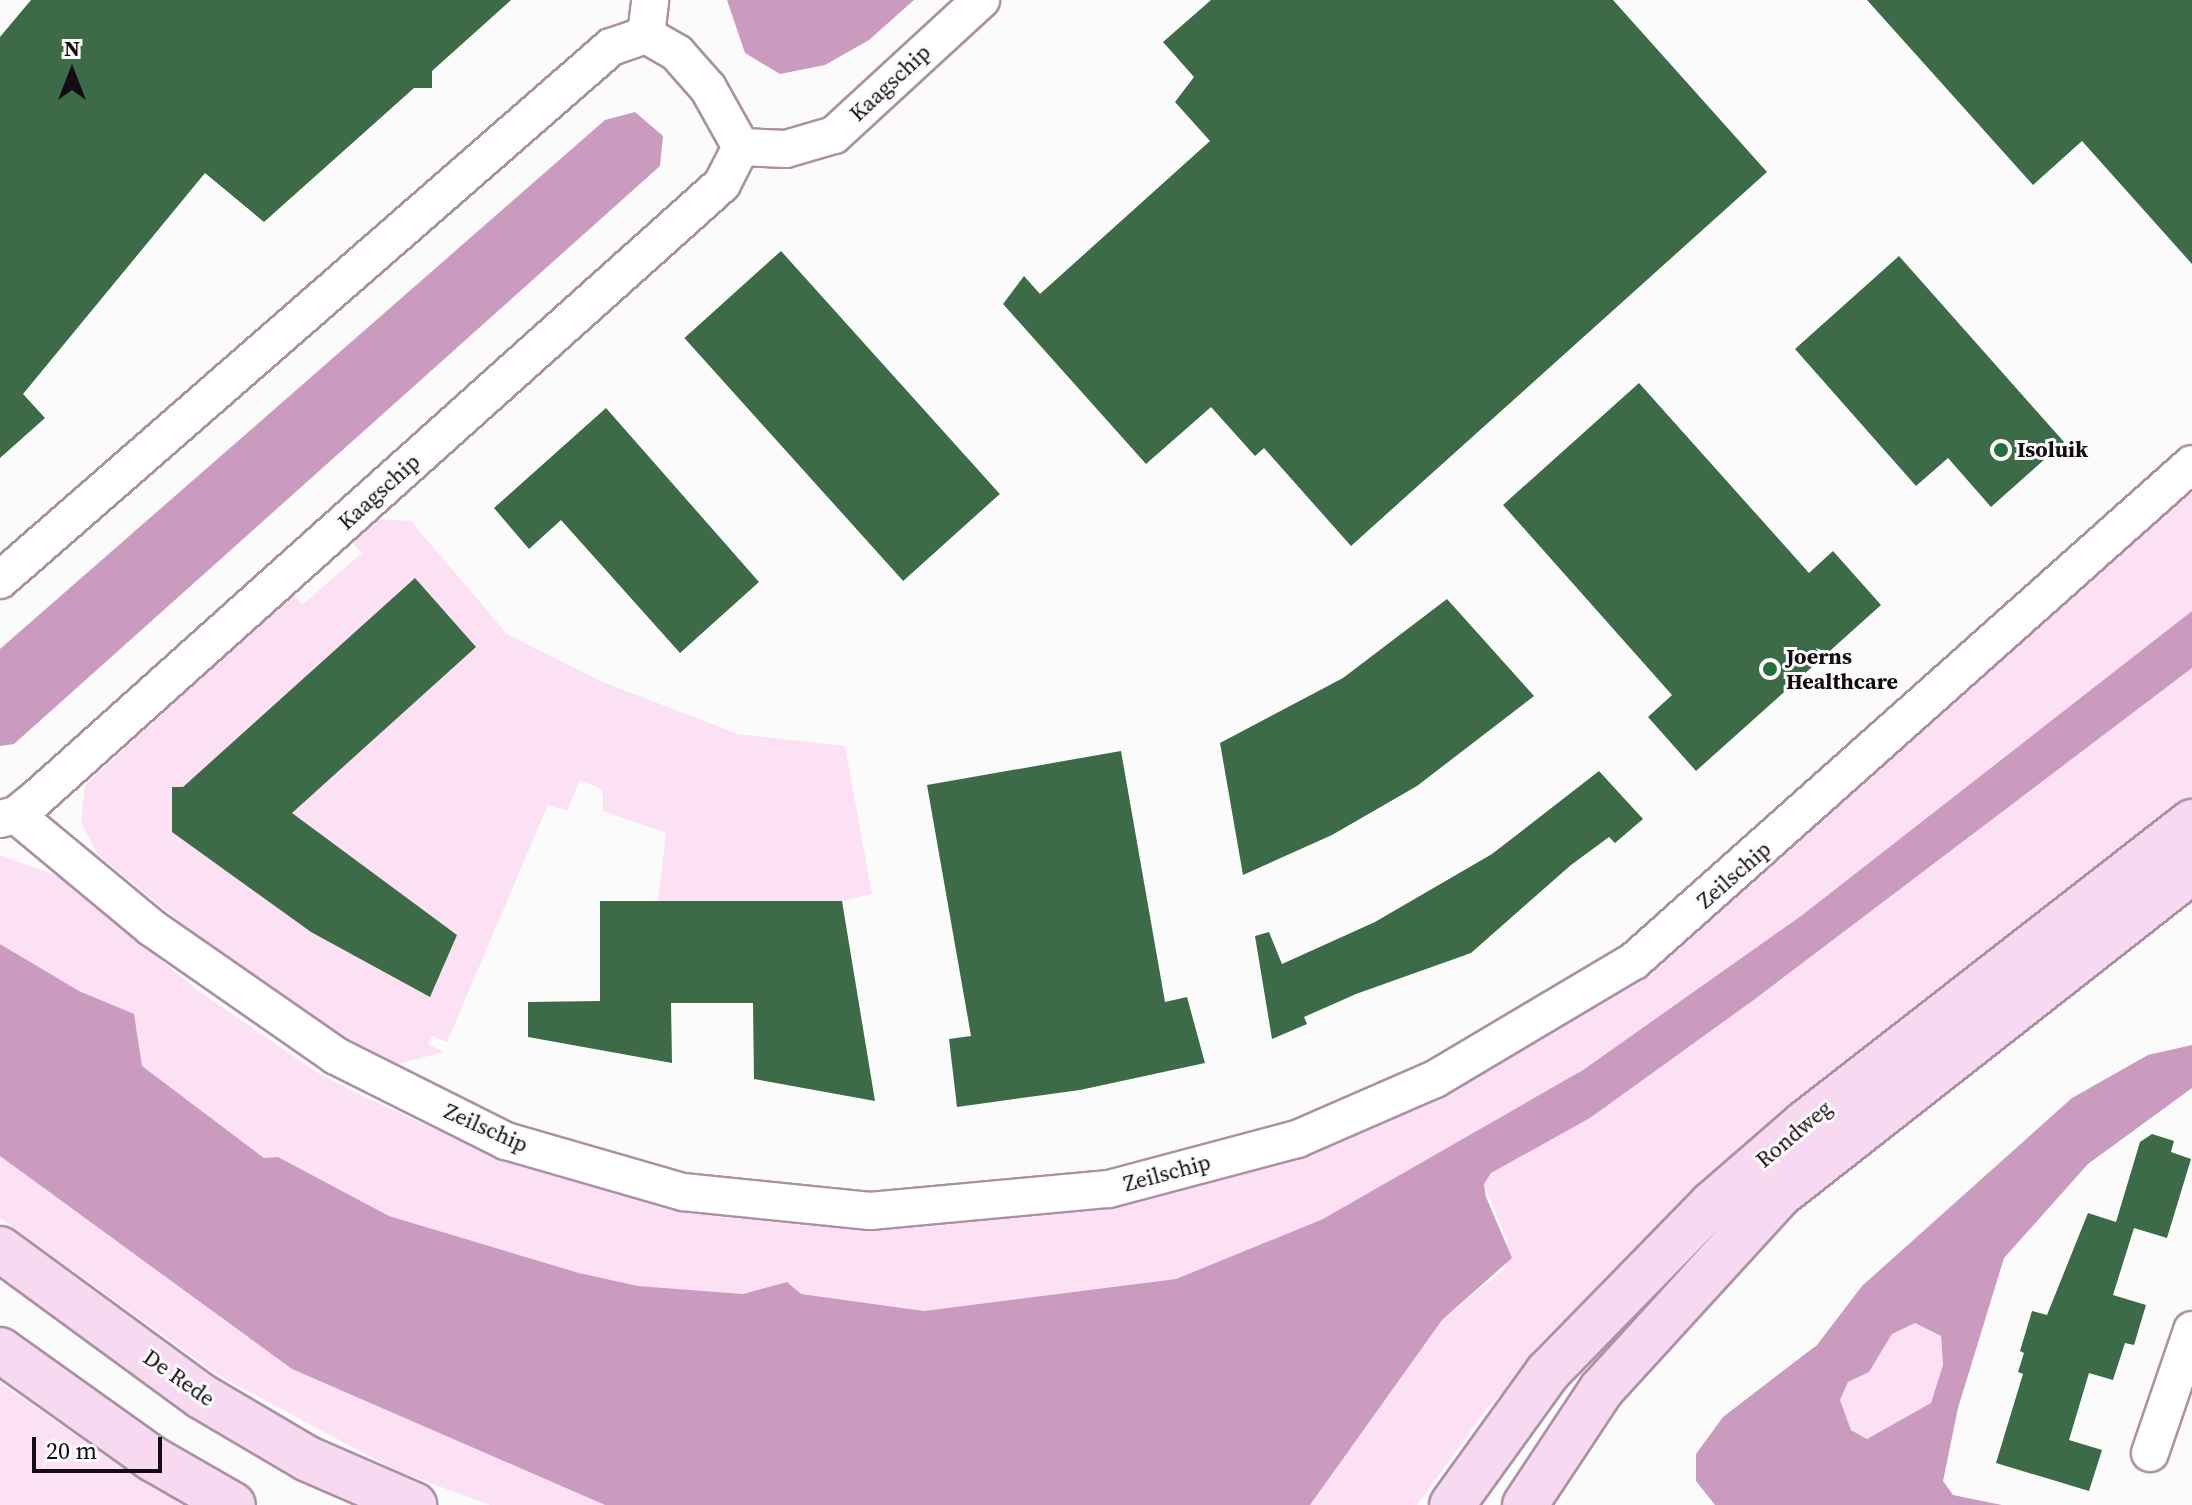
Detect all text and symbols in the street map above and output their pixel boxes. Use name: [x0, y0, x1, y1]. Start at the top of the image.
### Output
north arrow: [32, 32, 112, 112]
text: N: [64, 33, 80, 63]
street label: Kaagschip: [844, 39, 936, 127]
place label: Isoluik: [2017, 437, 2088, 463]
marker: Isoluik: [1992, 441, 2010, 459]
street label: Kaagschip: [333, 449, 425, 535]
place label: Joerns Healthcare: [1786, 643, 1898, 694]
marker: Joerns Healthcare: [1761, 660, 1779, 678]
street label: Zeilschip: [1692, 836, 1776, 914]
street label: Rondweg: [1751, 1095, 1837, 1173]
street label: Zeilschip: [440, 1098, 532, 1158]
street label: Zeilschip: [1121, 1149, 1213, 1197]
street label: De Rede: [138, 1344, 220, 1412]
scale bar: [36, 1421, 166, 1471]
text: 20 m: [46, 1434, 97, 1467]

